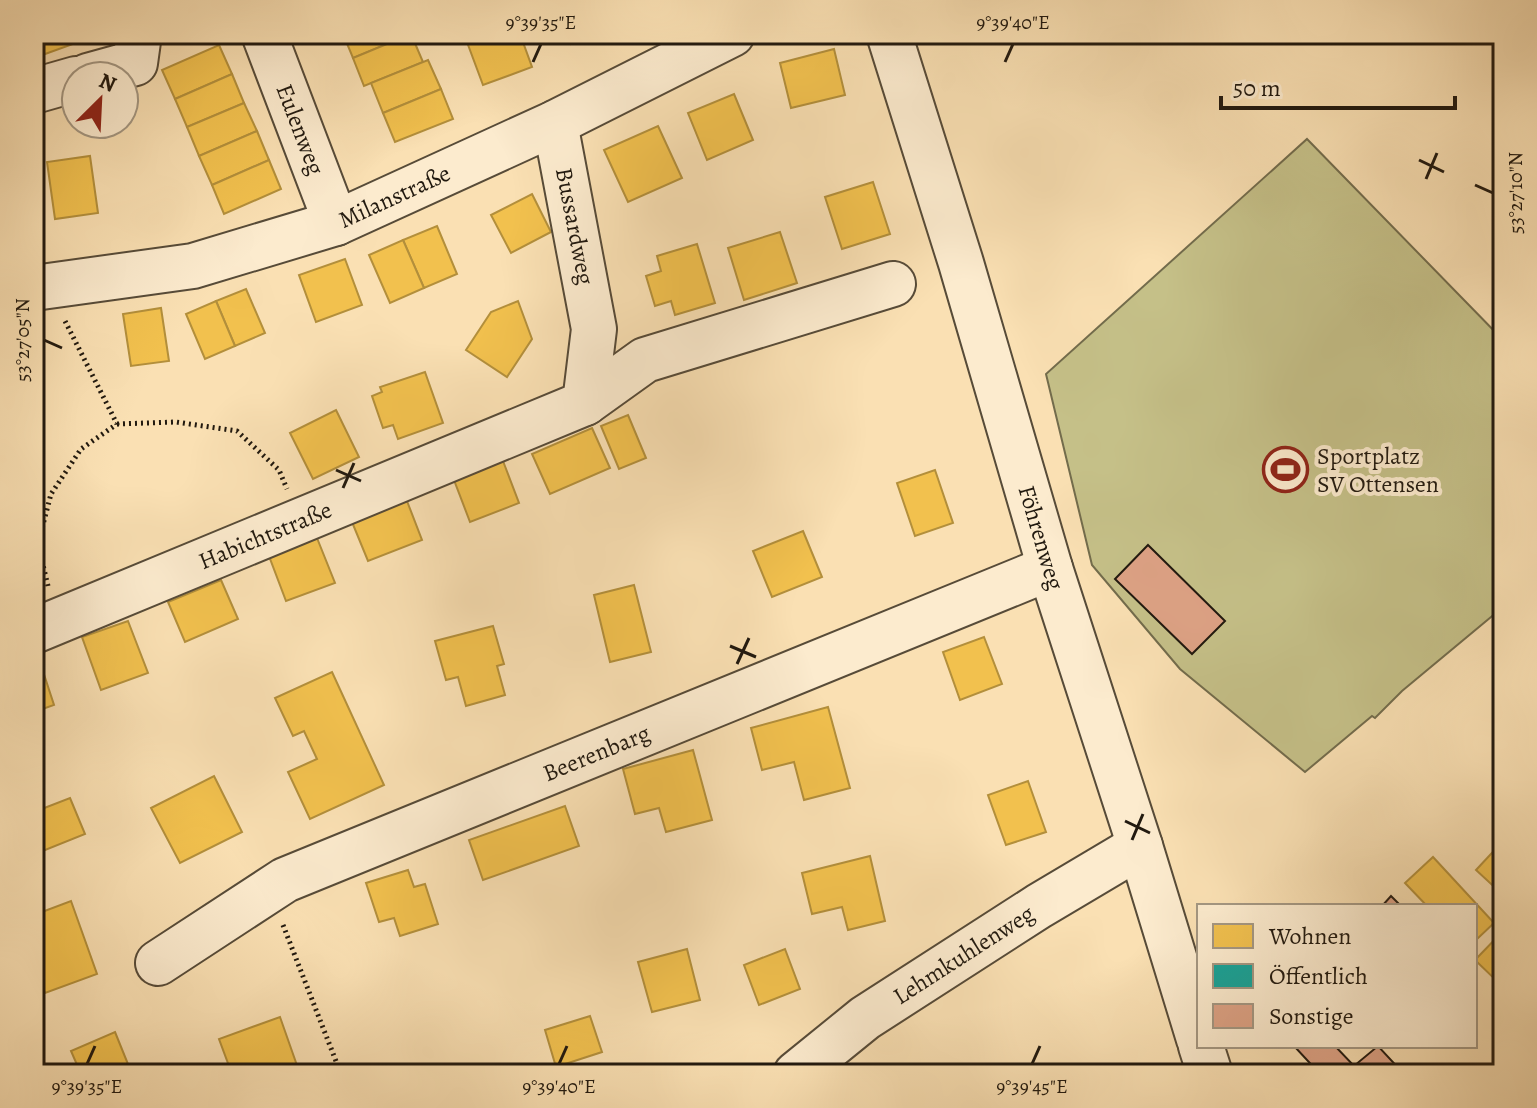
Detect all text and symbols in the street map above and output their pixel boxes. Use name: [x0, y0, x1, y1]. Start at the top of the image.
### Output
text: 9°39'35"E: [506, 9, 576, 36]
text: 9°39'40"E: [976, 9, 1050, 36]
north arrow: [60, 60, 140, 140]
scale bar: [1221, 60, 1455, 110]
text: N: [94, 66, 121, 100]
text: 50 m: [1233, 72, 1281, 104]
street label: Eulenweg: [268, 79, 332, 179]
text: 53°27'10"N: [1502, 152, 1529, 234]
street label: Milanstraße: [333, 157, 455, 236]
street label: Bussardweg: [548, 165, 602, 287]
text: 53°27'05"N: [9, 298, 36, 382]
place label: Sportplatz SV Ottensen: [1317, 440, 1439, 500]
sports icon: Sportplatz SV Ottensen: [1262, 446, 1310, 494]
street label: Föhrenweg: [1011, 481, 1072, 594]
street label: Habichtstraße: [194, 494, 336, 577]
street label: Beerenbarg: [538, 717, 655, 789]
street label: Lehmkuhlenweg: [887, 897, 1040, 1012]
legend: [1197, 904, 1477, 1048]
text: Wohnen: [1268, 920, 1351, 952]
text: Öffentlich: [1269, 960, 1368, 992]
text: Sonstige: [1269, 1000, 1353, 1032]
text: 9°39'35"E: [52, 1073, 122, 1100]
text: 9°39'40"E: [522, 1073, 596, 1100]
text: 9°39'45"E: [996, 1073, 1068, 1100]

